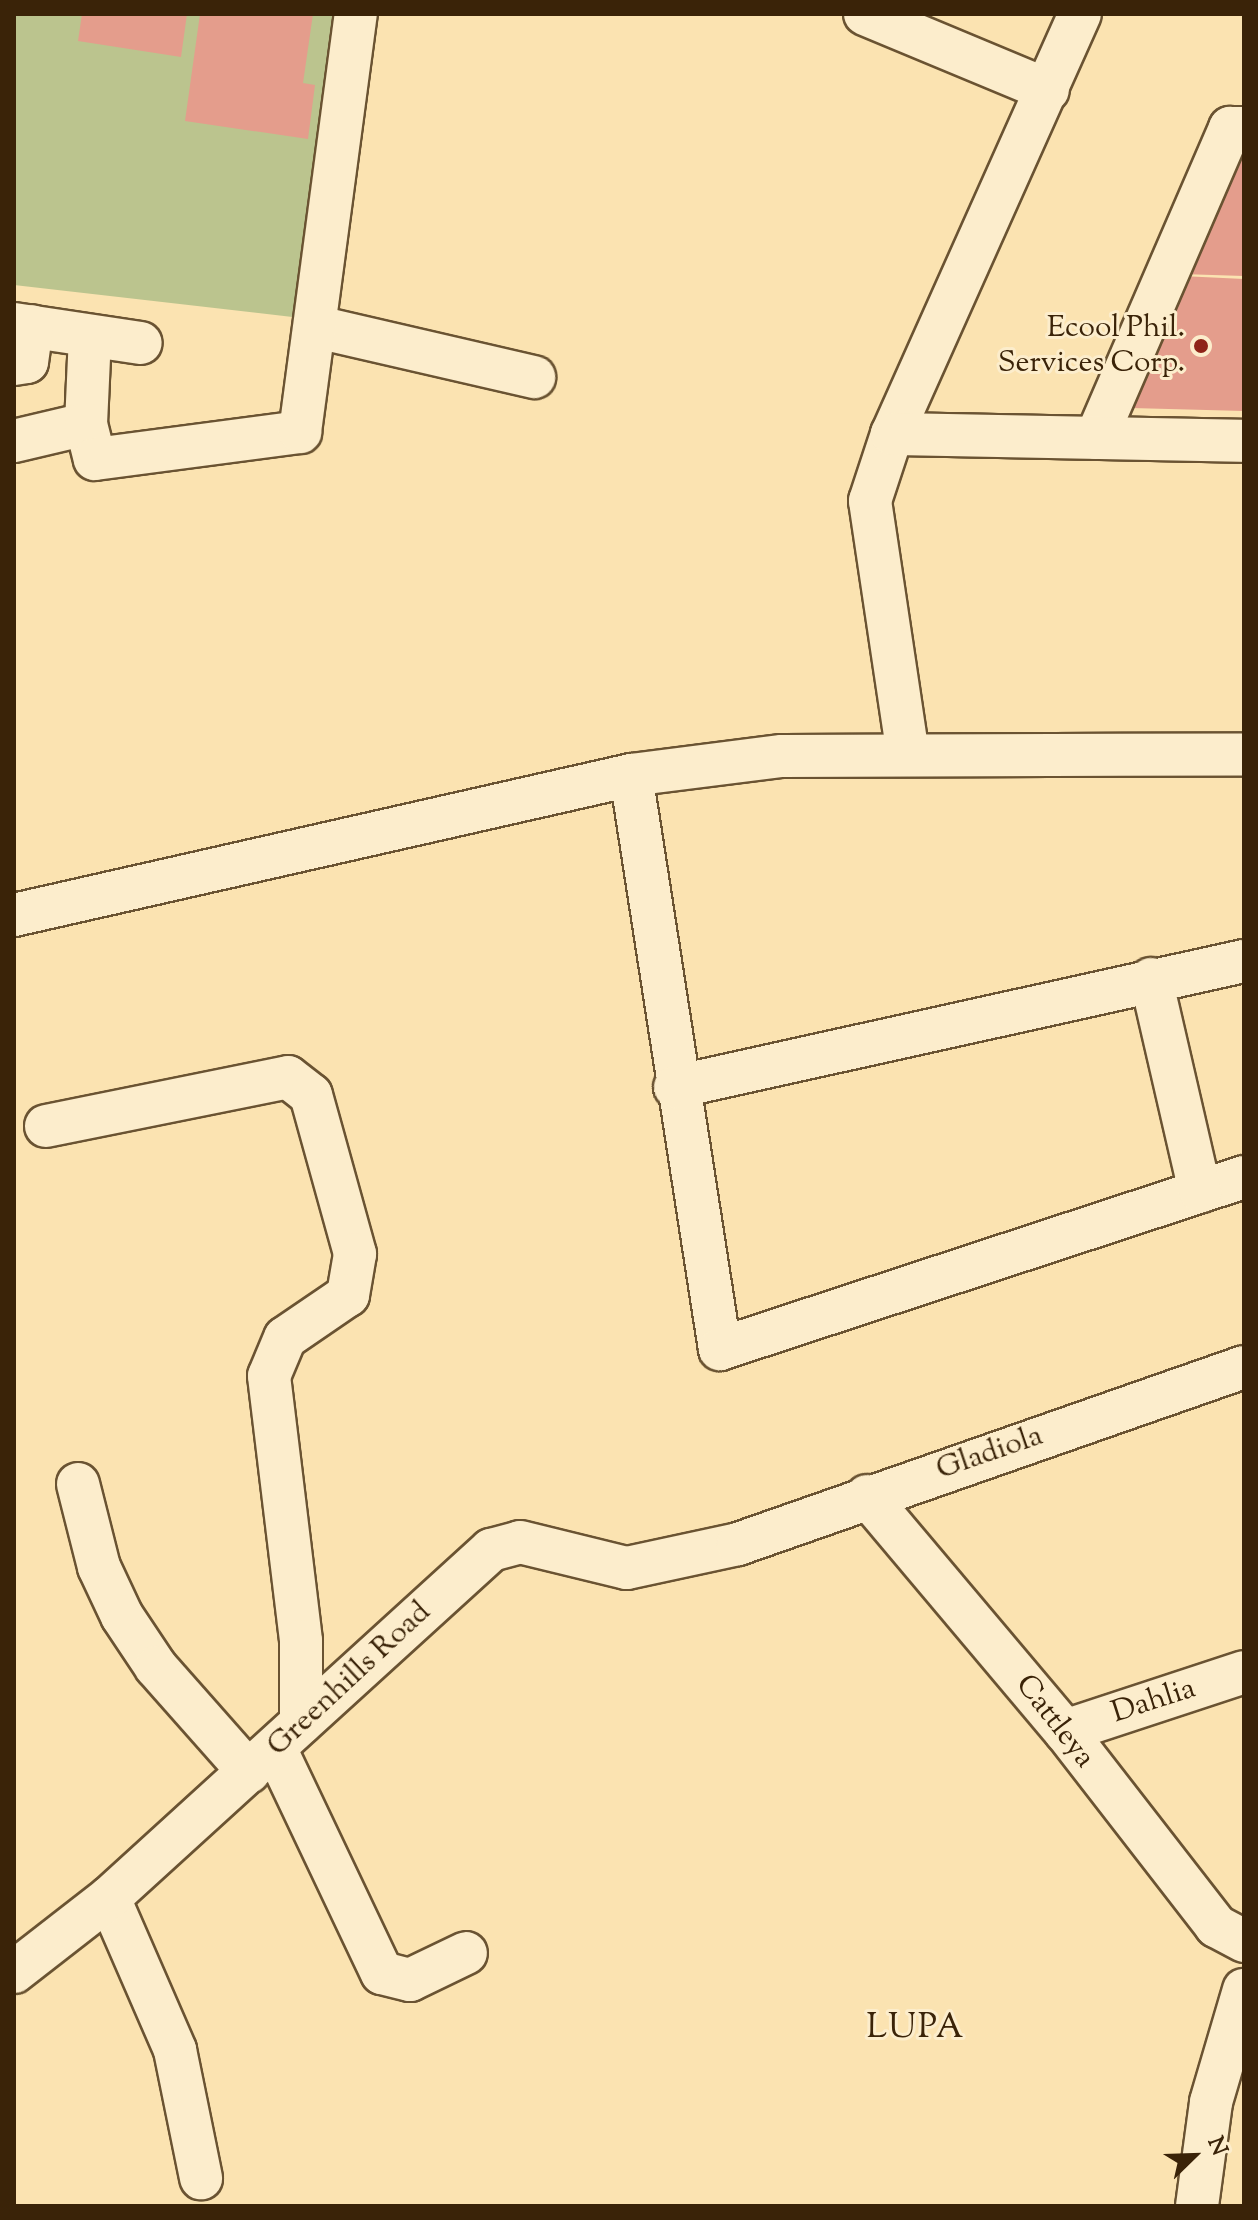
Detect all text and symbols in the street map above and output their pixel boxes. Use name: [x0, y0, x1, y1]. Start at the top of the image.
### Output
place label: Ecool Phil. Services Corp.: [998, 311, 1185, 382]
marker: Ecool Phil. Services Corp.: [1192, 337, 1210, 355]
street label: Gladiola: [932, 1419, 1048, 1489]
street label: Greenhills Road: [261, 1595, 439, 1765]
street label: Cattleya: [1007, 1668, 1101, 1776]
street label: Dahlia: [1108, 1672, 1200, 1732]
district label: LUPA: [867, 2009, 965, 2049]
north arrow: [1154, 2116, 1234, 2196]
text: N: [1198, 2132, 1234, 2161]

